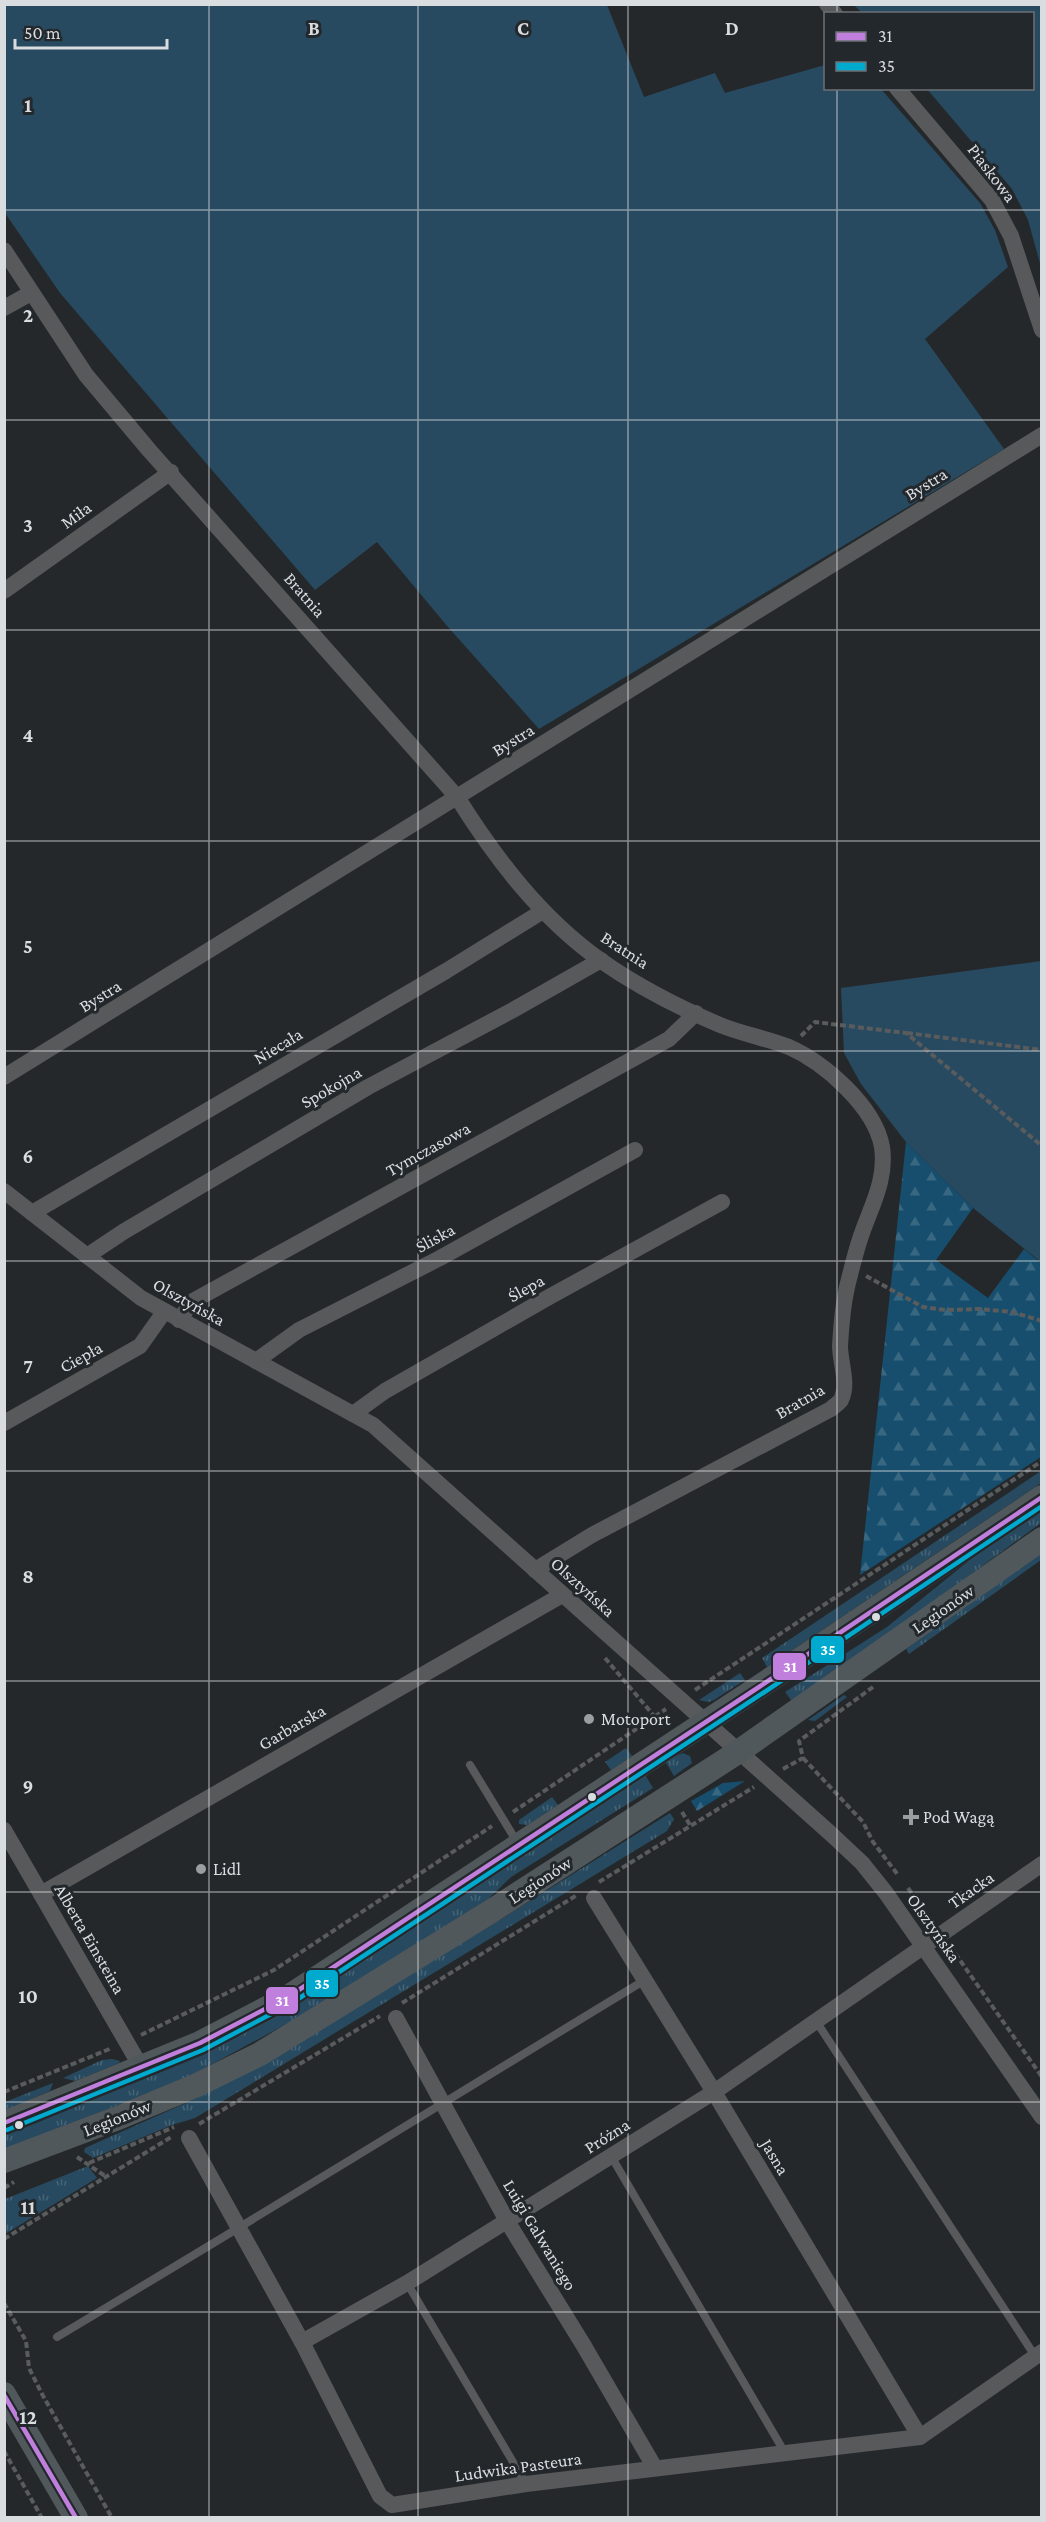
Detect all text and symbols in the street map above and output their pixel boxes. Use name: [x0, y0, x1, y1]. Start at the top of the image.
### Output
scale bar: [15, 12, 166, 50]
legend: [824, 12, 1034, 90]
text: B: [308, 17, 320, 39]
text: C: [517, 17, 529, 39]
text: D: [725, 17, 739, 39]
text: 50 m: [24, 23, 61, 43]
text: 31: [878, 26, 893, 46]
text: 35: [878, 56, 895, 76]
text: 1: [24, 94, 32, 116]
street label: Piaskowa: [964, 140, 1020, 206]
text: 2: [23, 304, 33, 326]
street label: Bystra: [901, 463, 951, 505]
street label: Miła: [57, 497, 95, 533]
text: 3: [23, 514, 33, 536]
street label: Bratnia: [280, 568, 330, 622]
street label: Bystra: [488, 719, 538, 761]
text: 4: [23, 724, 34, 746]
street label: Bratnia: [597, 927, 653, 973]
text: 5: [23, 935, 33, 957]
street label: Bystra: [75, 975, 125, 1017]
street label: Niecała: [250, 1024, 306, 1068]
street label: Spokojna: [297, 1062, 365, 1113]
street label: Tymczasowa: [382, 1118, 474, 1180]
text: 6: [23, 1145, 33, 1167]
street label: Śliska: [412, 1219, 458, 1257]
street label: Ślepa: [504, 1270, 548, 1306]
street label: Olsztyńska: [150, 1274, 228, 1330]
street label: Ciepła: [56, 1337, 106, 1377]
text: 7: [23, 1355, 33, 1377]
street label: Bratnia: [772, 1379, 828, 1423]
street label: Olsztyńska: [547, 1553, 619, 1621]
text: 8: [22, 1565, 34, 1587]
street label: Legionów: [908, 1580, 978, 1638]
unlabelled marker: [870, 1611, 882, 1623]
line badge: 35: [810, 1635, 845, 1664]
text: 35: [820, 1641, 836, 1658]
line badge: 31: [772, 1652, 807, 1681]
text: 31: [783, 1658, 797, 1675]
street label: Garbarska: [255, 1700, 329, 1754]
place label: Motoport: [601, 1709, 671, 1729]
marker: Motoport: [582, 1712, 596, 1726]
text: 9: [23, 1775, 33, 1797]
unlabelled marker: [586, 1791, 598, 1803]
place label: Pod Wagą: [923, 1807, 995, 1827]
marker: Pod Wagą: [904, 1810, 918, 1824]
street label: Legionów: [505, 1852, 576, 1908]
place label: Lidl: [213, 1859, 241, 1879]
marker: Lidl: [194, 1862, 208, 1876]
street label: Tkacka: [944, 1867, 998, 1913]
street label: Alberta Einsteina: [50, 1880, 130, 1998]
street label: Olsztyńska: [903, 1890, 965, 1966]
line badge: 35: [305, 1969, 339, 1998]
text: 35: [314, 1975, 330, 1992]
text: 10: [18, 1985, 38, 2007]
line badge: 31: [265, 1986, 299, 2015]
text: 31: [275, 1992, 289, 2009]
street label: Legionów: [80, 2095, 154, 2141]
street label: Próżna: [581, 2114, 633, 2158]
unlabelled marker: [13, 2119, 25, 2131]
street label: Jasna: [755, 2134, 794, 2179]
street label: Luigi Galwaniego: [499, 2176, 581, 2294]
text: 11: [21, 2196, 36, 2218]
text: 12: [19, 2406, 37, 2428]
street label: Ludwika Pasteura: [453, 2448, 583, 2486]

